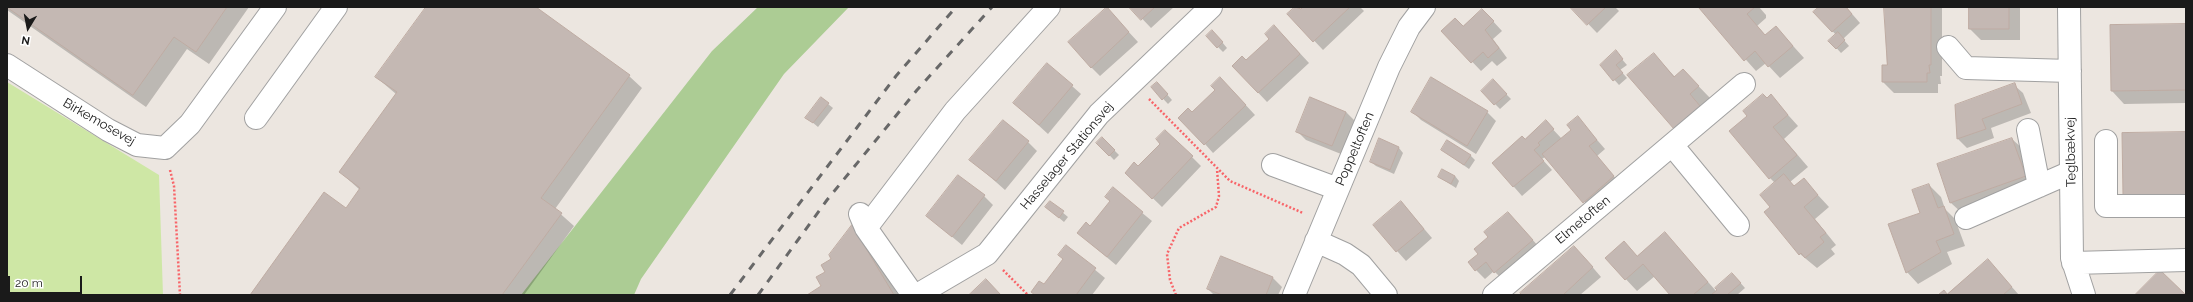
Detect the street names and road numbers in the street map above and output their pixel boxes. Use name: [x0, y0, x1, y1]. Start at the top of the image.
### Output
street label: Birkemosevej: [60, 95, 138, 149]
street label: Hasselager Stationsvej: [1017, 99, 1117, 213]
street label: Poppeltoften: [1332, 110, 1378, 188]
street label: Teglbækvej: [2063, 117, 2079, 187]
street label: Elmetoften: [1552, 193, 1614, 247]

